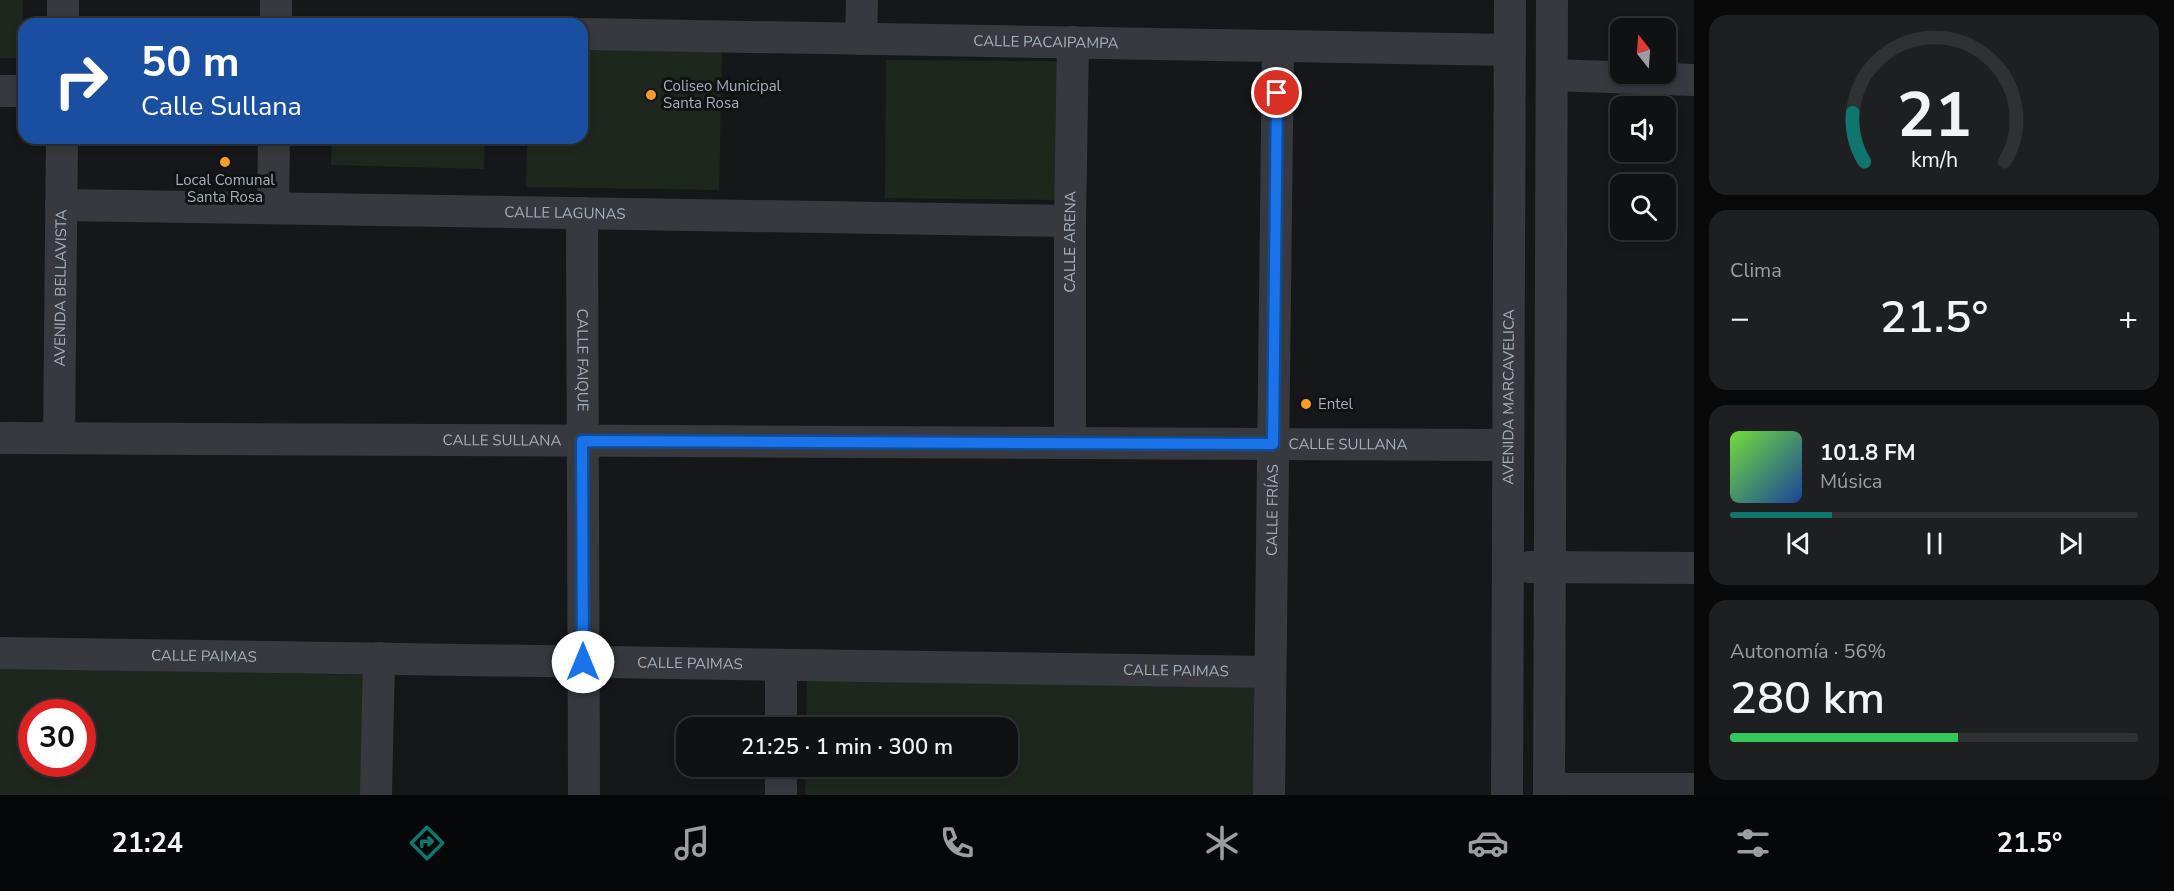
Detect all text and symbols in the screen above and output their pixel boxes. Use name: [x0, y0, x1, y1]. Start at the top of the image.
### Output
north arrow: [1610, 18, 1676, 84]
map controls: [1610, 18, 1676, 240]
street label: CALLE PACAIPAMPA: [973, 31, 1119, 53]
text: 50 m: [141, 34, 240, 91]
icon: right: [42, 42, 120, 120]
pin: [1251, 67, 1302, 118]
text: 21: [1897, 73, 1971, 158]
place label: Coliseo Municipal Santa Rosa: [663, 76, 782, 113]
icon: arrive: [1260, 76, 1293, 109]
text: Calle Sullana: [141, 88, 302, 125]
marker: Coliseo Municipal Santa Rosa: [644, 88, 658, 102]
button: sound: [1610, 96, 1676, 162]
text: km/h: [1910, 145, 1958, 175]
marker: Local Comunal Santa Rosa: [218, 155, 232, 169]
place label: Local Comunal Santa Rosa: [175, 170, 275, 207]
button: search: [1610, 174, 1676, 240]
street label: CALLE ARENA: [1060, 191, 1080, 293]
street label: CALLE LAGUNAS: [504, 202, 626, 224]
street label: AVENIDA BELLAVISTA: [50, 209, 71, 367]
text: Clima: [1730, 257, 1782, 284]
text: 21.5°: [1880, 287, 1988, 348]
text: −: [1730, 296, 1750, 341]
text: +: [2118, 296, 2138, 341]
street label: CALLE FAIQUE: [572, 308, 593, 412]
street label: AVENIDA MARCAVELICA: [1498, 309, 1519, 485]
place label: Entel: [1318, 394, 1353, 414]
marker: Entel: [1299, 397, 1313, 411]
street label: CALLE SULLANA: [443, 430, 562, 451]
street label: CALLE SULLANA: [1289, 434, 1408, 455]
text: 101.8 FM: [1820, 438, 1916, 468]
street label: CALLE FRÍAS: [1262, 464, 1283, 556]
text: Música: [1820, 468, 1882, 495]
icon: previous: [1782, 527, 1815, 560]
icon: pause: [1918, 527, 1951, 560]
icon: next: [2054, 527, 2087, 560]
position arrow: [551, 630, 615, 694]
text: Autonomía · 56%: [1730, 638, 1886, 665]
street label: CALLE PAIMAS: [151, 645, 257, 667]
street label: CALLE PAIMAS: [637, 653, 743, 674]
street label: CALLE PAIMAS: [1123, 660, 1229, 681]
text: 280 km: [1730, 668, 1885, 729]
speed limit sign: 30: [18, 699, 96, 777]
text: 21:25 · 1 min · 300 m: [741, 732, 953, 762]
icon: directions: [406, 822, 448, 864]
icon: music: [671, 822, 713, 864]
icon: phone: [936, 822, 978, 864]
icon: climate: [1201, 822, 1243, 864]
icon: car: [1467, 822, 1509, 864]
icon: filters: [1732, 822, 1774, 864]
text: 21:24: [112, 825, 183, 862]
text: 21.5°: [1997, 825, 2062, 862]

